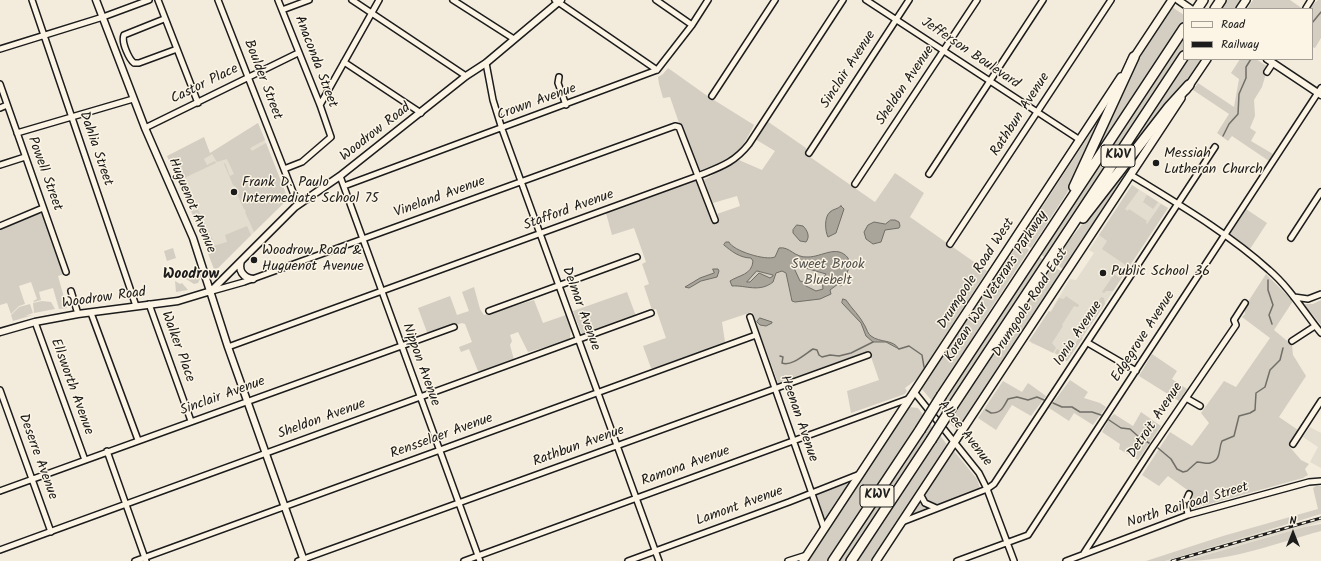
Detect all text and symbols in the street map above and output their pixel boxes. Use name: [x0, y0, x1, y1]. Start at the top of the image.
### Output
legend: [1183, 8, 1313, 60]
street label: Anaconda Street: [290, 14, 340, 110]
street label: Jefferson Boulevard: [917, 15, 1023, 93]
text: Road: [1221, 15, 1245, 34]
street label: Sinclair Avenue: [818, 28, 880, 112]
text: Railway: [1221, 35, 1259, 54]
street label: Boulder Street: [239, 38, 285, 122]
street label: Sheldon Avenue: [873, 43, 939, 129]
street label: Castor Place: [168, 61, 242, 109]
street label: Rathbun Avenue: [988, 70, 1054, 160]
street label: Crown Avenue: [495, 81, 579, 125]
street label: Woodrow Road: [337, 100, 415, 166]
street label: Dahlia Street: [74, 110, 116, 188]
street label: Powell Street: [23, 135, 65, 213]
road number: KWV: [1101, 145, 1135, 167]
place label: Messiah Lutheran Church: [1164, 147, 1263, 180]
street label: Huguenot Avenue: [163, 156, 219, 256]
marker: Messiah Lutheran Church: [1151, 158, 1161, 168]
street label: Vineland Avenue: [392, 174, 488, 222]
place label: Frank D. Paulo Intermediate School 75: [242, 176, 379, 208]
marker: Frank D. Paulo Intermediate School 75: [229, 187, 239, 197]
street label: Stafford Avenue: [522, 187, 616, 235]
street label: Korean War Veterans Parkway: [942, 208, 1052, 366]
street label: Drumgoole Road West: [935, 216, 1019, 332]
place label: Woodrow Road & Huguenot Avenue: [262, 244, 364, 276]
street label: Drumgoole Road East: [990, 246, 1072, 360]
marker: Woodrow Road & Huguenot Avenue: [249, 255, 259, 265]
park label: Sweet Brook Bluebelt: [791, 258, 865, 290]
street label: Delmar Avenue: [557, 265, 603, 353]
place label: Public School 36: [1111, 265, 1210, 281]
district label: Woodrow: [163, 266, 219, 284]
marker: Public School 36: [1098, 268, 1108, 278]
street label: Woodrow Road: [61, 285, 147, 313]
street label: Edgegrove Avenue: [1108, 288, 1180, 386]
street label: Ionia Avenue: [1051, 298, 1107, 370]
street label: Walker Place: [156, 309, 198, 385]
street label: Nippon Avenue: [397, 321, 443, 409]
street label: Ellsworth Avenue: [46, 337, 96, 437]
street label: Sinclair Avenue: [178, 374, 268, 420]
street label: Heenan Avenue: [775, 374, 821, 464]
street label: Detroit Avenue: [1125, 380, 1187, 462]
street label: Sheldon Avenue: [276, 396, 368, 444]
street label: Albee Avenue: [933, 398, 995, 470]
street label: Rensselaer Avenue: [388, 411, 496, 463]
street label: Deserre Avenue: [14, 412, 60, 502]
street label: Rathbun Avenue: [531, 423, 627, 471]
street label: Ramona Avenue: [639, 443, 733, 491]
street label: North Railroad Street: [1125, 480, 1251, 532]
street label: Lamont Avenue: [694, 483, 786, 531]
road number: KWV: [860, 485, 894, 507]
text: N: [1290, 512, 1296, 530]
north arrow: [1273, 513, 1313, 553]

